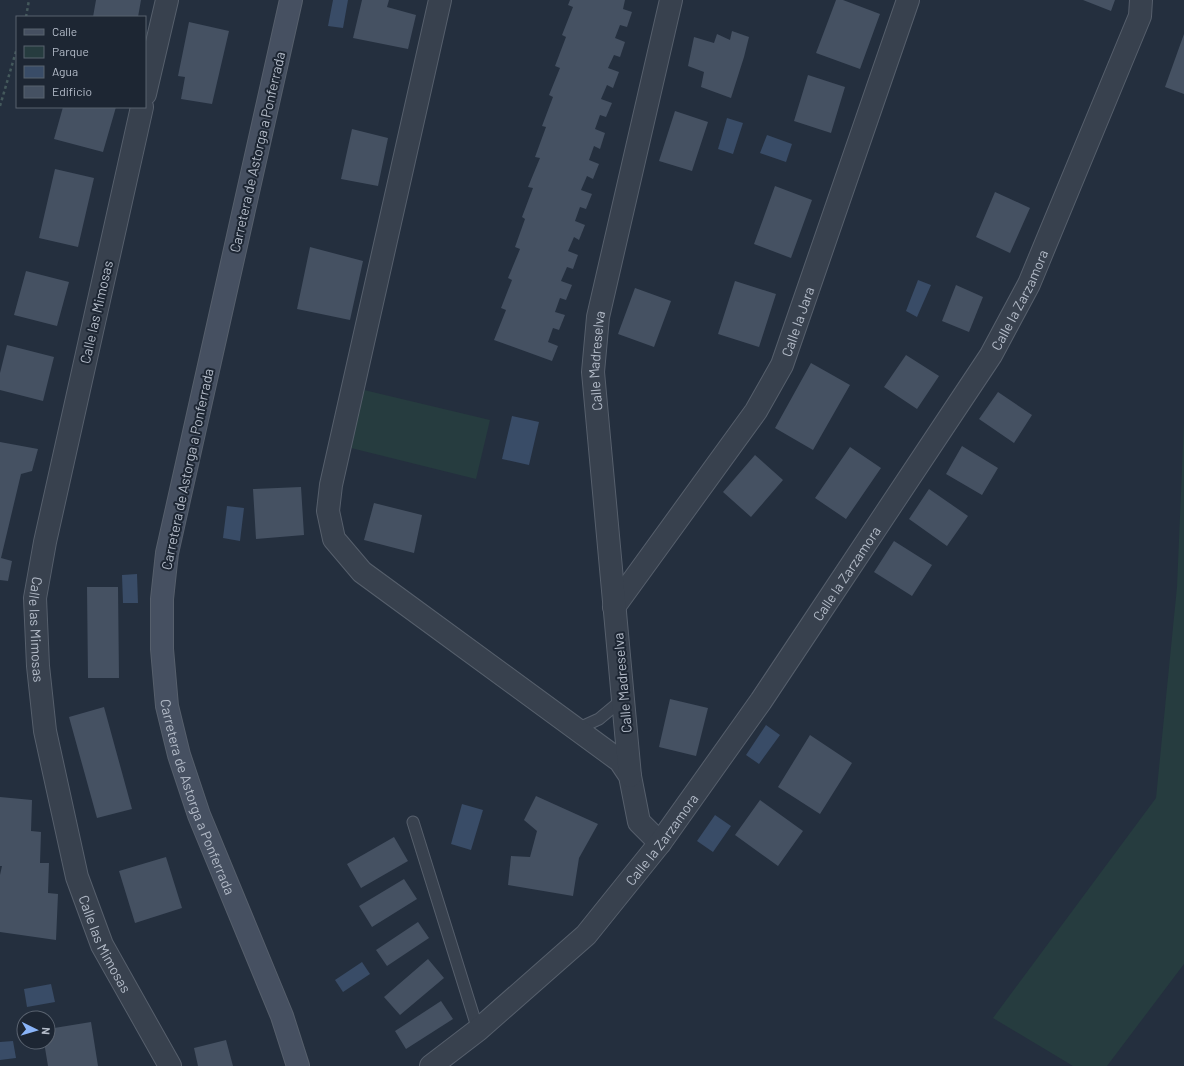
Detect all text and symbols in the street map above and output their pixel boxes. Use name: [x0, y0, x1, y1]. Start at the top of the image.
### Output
legend: [16, 16, 146, 108]
text: Calle: [52, 24, 77, 38]
text: Parque: [52, 44, 89, 58]
street label: Carretera de Astorga a Ponferrada: [226, 50, 288, 254]
text: Agua: [52, 64, 78, 78]
text: Edificio: [52, 84, 92, 98]
street label: Calle la Zarzamora: [987, 247, 1051, 353]
street label: Calle las Mimosas: [76, 258, 116, 365]
street label: Calle la Jara: [777, 284, 817, 359]
street label: Calle Madreselva: [584, 309, 608, 412]
street label: Carretera de Astorga a Ponferrada: [157, 367, 217, 571]
street label: Calle la Zarzamora: [808, 522, 884, 624]
street label: Calle las Mimosas: [27, 575, 48, 683]
street label: Calle Madreselva: [609, 632, 635, 734]
street label: Carretera de Astorga a Ponferrada: [158, 698, 239, 897]
street label: Calle la Zarzamora: [621, 790, 701, 888]
street label: Calle las Mimosas: [76, 893, 135, 995]
north arrow: [16, 1010, 56, 1050]
text: N: [40, 1027, 53, 1035]

